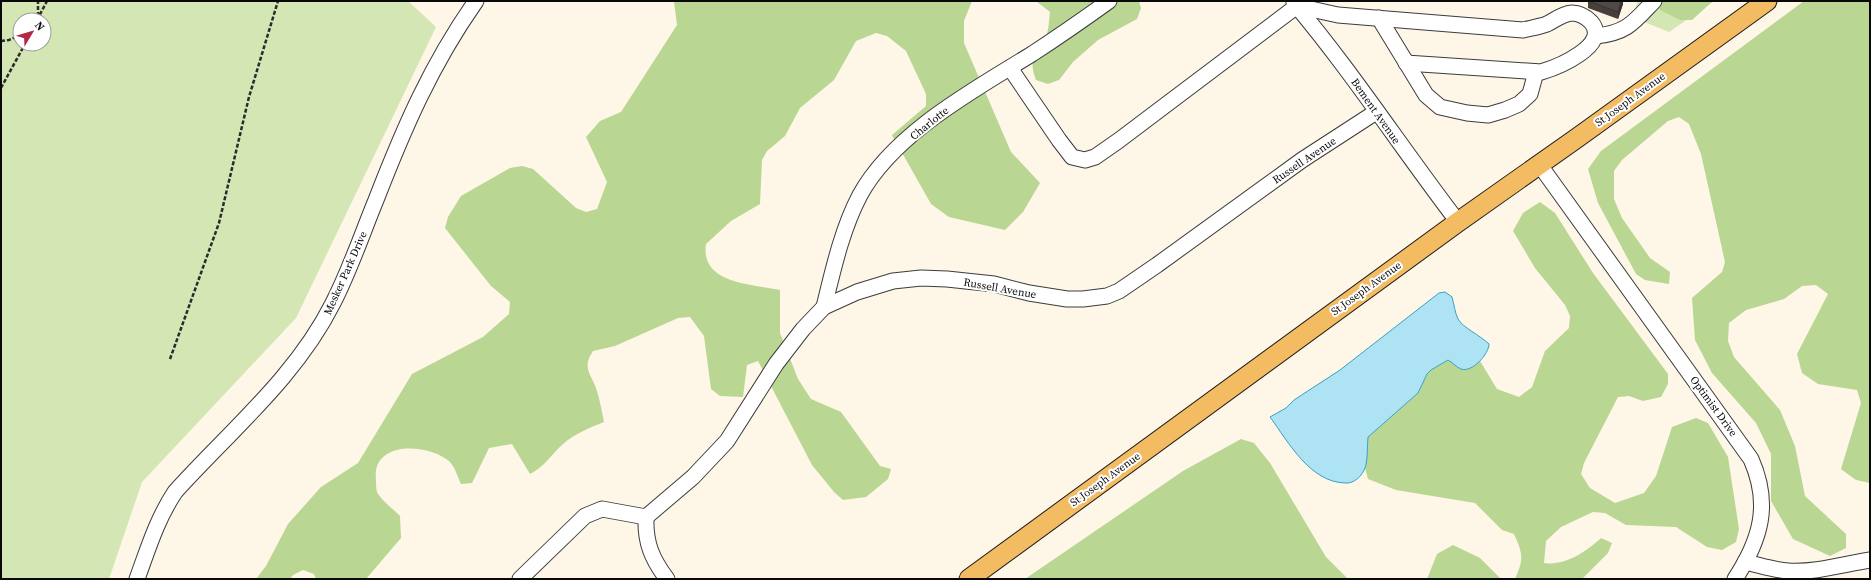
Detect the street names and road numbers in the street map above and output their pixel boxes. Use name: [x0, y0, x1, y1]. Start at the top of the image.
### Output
street label: St Joseph Avenue: [1592, 69, 1669, 130]
street label: Bement Avenue: [1347, 75, 1404, 147]
street label: Charlotte: [907, 103, 952, 144]
street label: Russell Avenue: [1270, 133, 1339, 187]
street label: Mesker Park Drive: [320, 229, 371, 317]
street label: St Joseph Avenue: [1328, 258, 1405, 319]
street label: Russell Avenue: [962, 275, 1038, 302]
street label: Optimist Drive: [1686, 373, 1741, 440]
street label: St Joseph Avenue: [1067, 449, 1144, 510]

